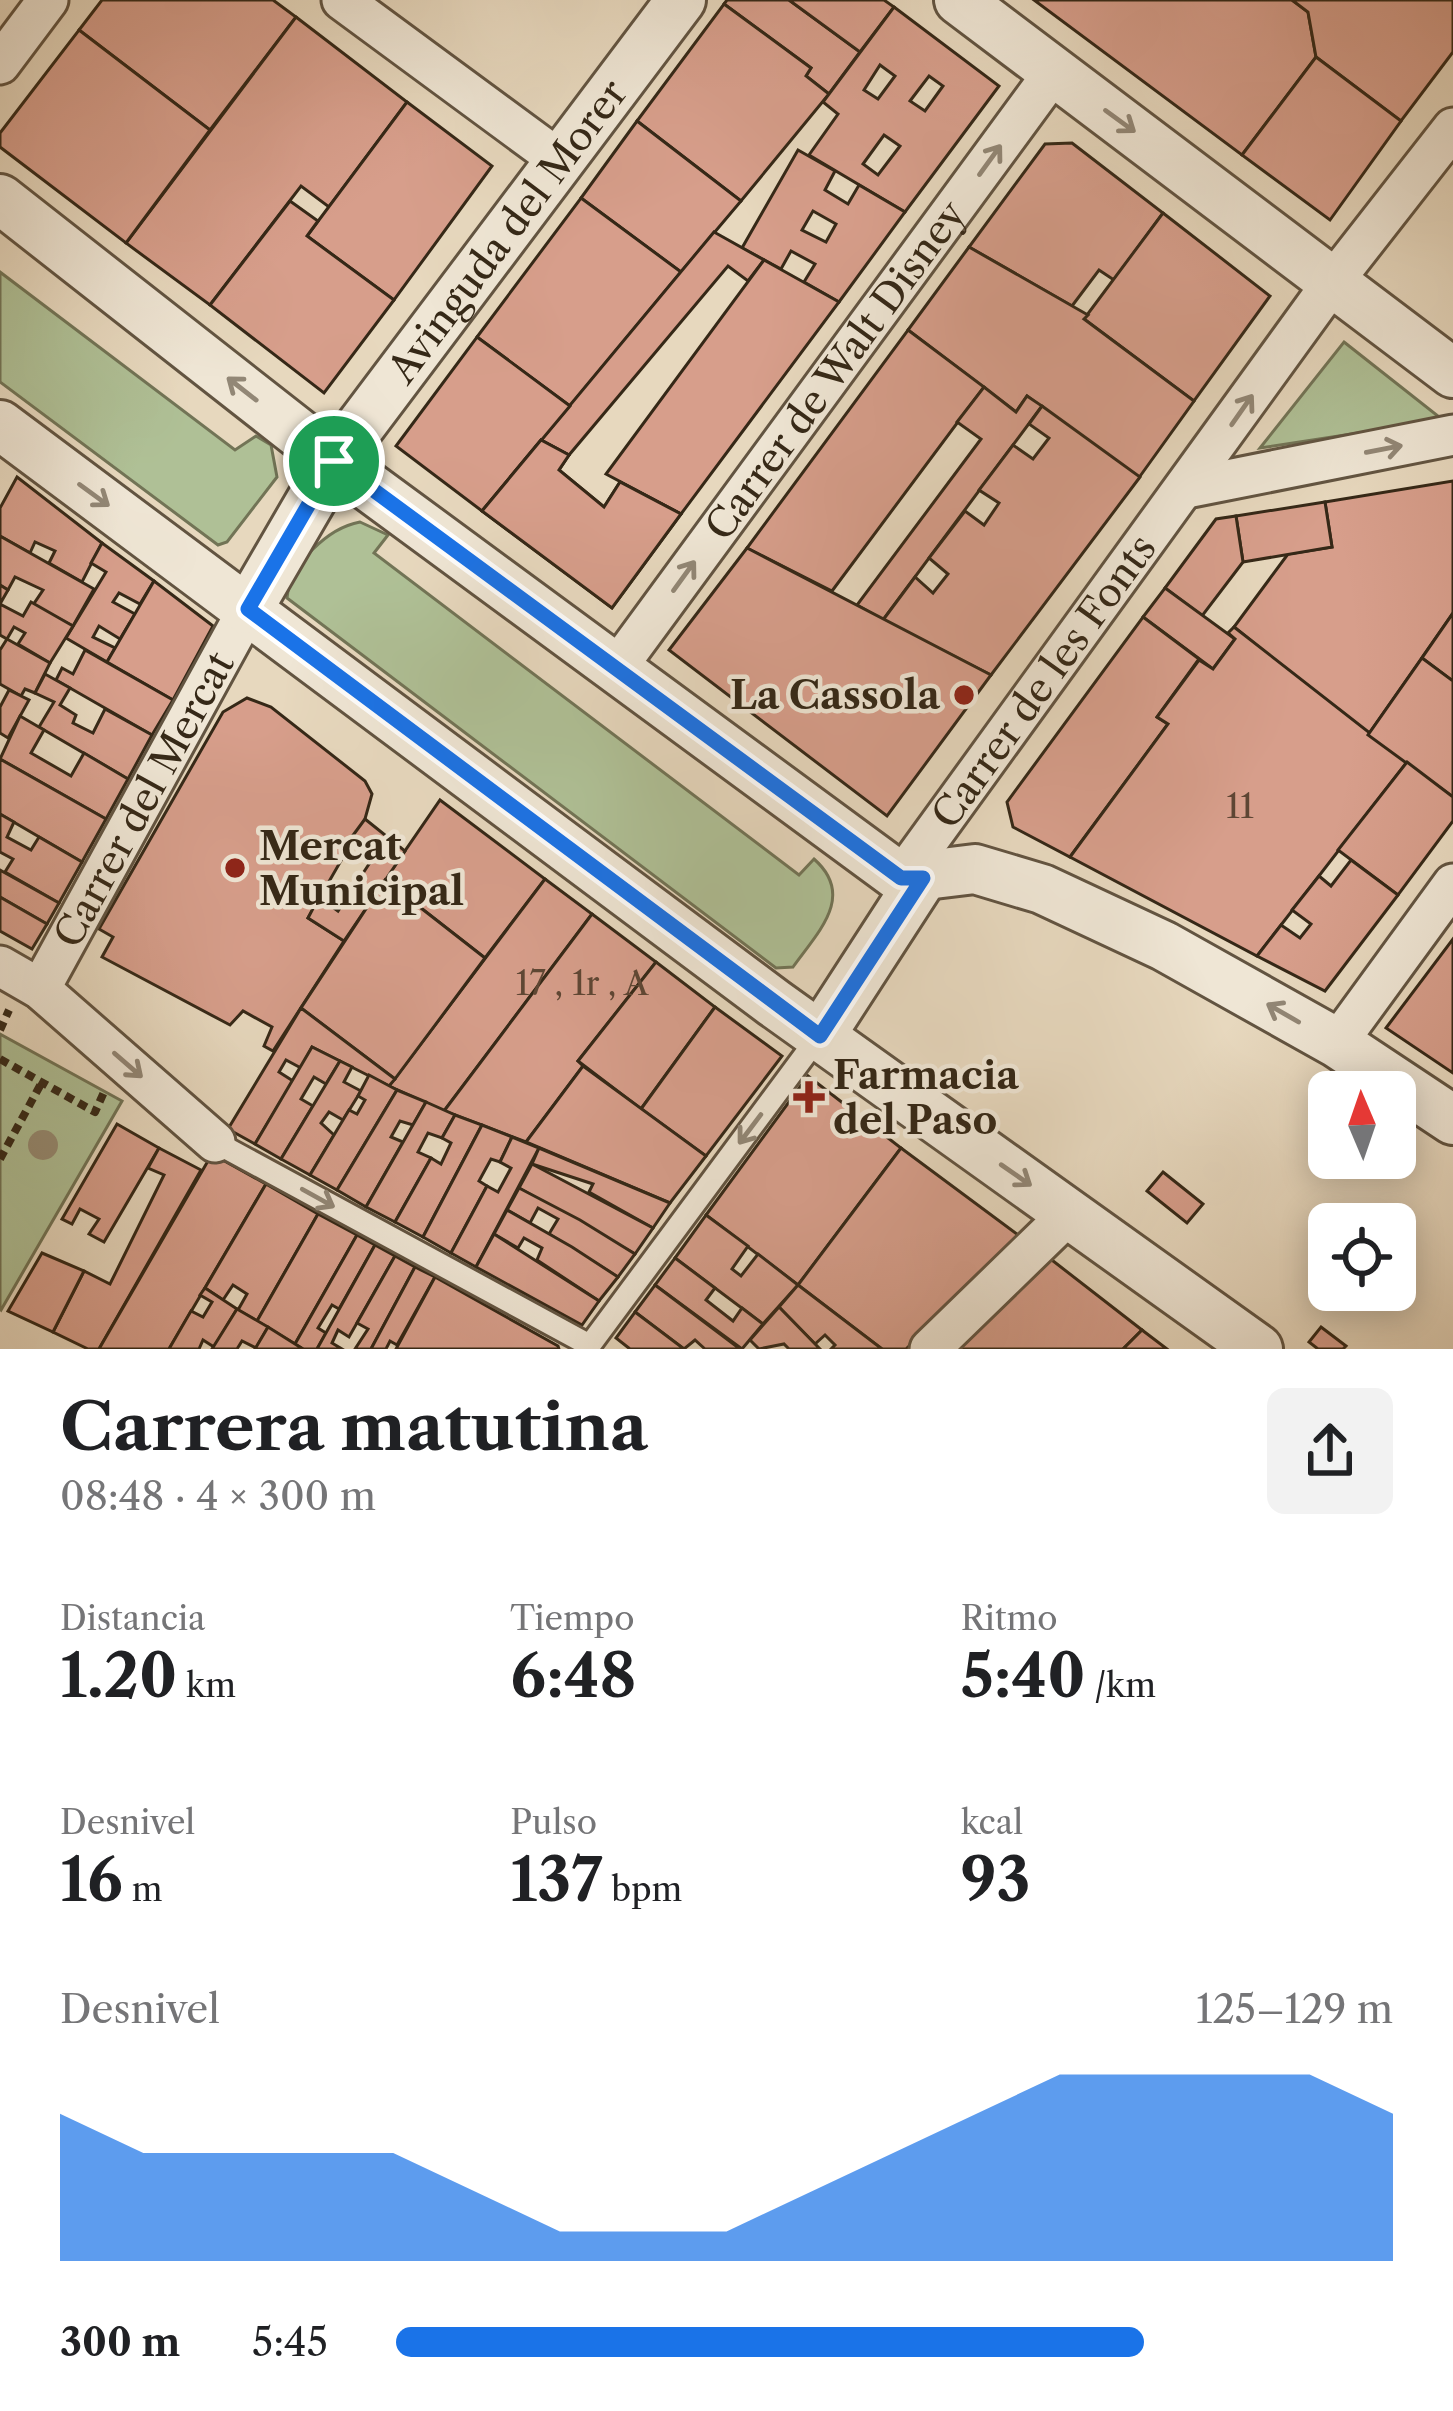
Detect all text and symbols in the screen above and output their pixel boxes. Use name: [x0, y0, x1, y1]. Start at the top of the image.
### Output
street label: Avinguda del Morer: [377, 70, 637, 393]
one-way arrow: [1103, 107, 1136, 133]
one-way arrow: [976, 144, 1002, 176]
street label: Carrer de Walt Disney: [695, 191, 976, 549]
one-way arrow: [227, 376, 259, 403]
one-way arrow: [1229, 394, 1254, 427]
pin: [283, 410, 385, 512]
icon: arrive: [301, 428, 367, 494]
one-way arrow: [1364, 437, 1403, 459]
one-way arrow: [77, 481, 110, 507]
street label: Carrer de les Fonts: [921, 525, 1166, 837]
one-way arrow: [671, 560, 697, 593]
street label: Carrer del Mercat: [44, 643, 244, 956]
place label: La Cassola: [730, 671, 940, 719]
marker: La Cassola: [951, 682, 977, 708]
house number: 11: [1226, 786, 1254, 827]
place label: Mercat Municipal: [259, 822, 464, 915]
marker: Mercat Municipal: [222, 855, 248, 881]
house number: 17 , 1r , A: [516, 963, 649, 1004]
one-way arrow: [1266, 1001, 1301, 1024]
one-way arrow: [112, 1051, 143, 1078]
place label: Farmacia del Paso: [833, 1051, 1019, 1144]
north arrow: [1308, 1071, 1416, 1179]
map controls: [1308, 1071, 1416, 1311]
marker: Farmacia del Paso: [796, 1084, 822, 1110]
one-way arrow: [737, 1113, 763, 1145]
one-way arrow: [999, 1162, 1032, 1187]
one-way arrow: [299, 1187, 334, 1210]
button: locate: [1308, 1203, 1416, 1311]
text: Carrera matutina: [60, 1386, 648, 1467]
button: share: [1267, 1388, 1393, 1514]
text: 08:48 · 4 × 300 m: [60, 1472, 376, 1520]
text: Distancia: [60, 1598, 205, 1639]
text: Tiempo: [510, 1598, 634, 1639]
text: Ritmo: [961, 1598, 1057, 1639]
text: 1.20: [60, 1639, 177, 1713]
text: 6:48: [510, 1639, 636, 1713]
text: 5:40: [961, 1639, 1085, 1713]
text: km: [177, 1665, 236, 1706]
text: /km: [1085, 1665, 1156, 1706]
text: Desnivel: [60, 1802, 195, 1843]
text: Pulso: [510, 1802, 597, 1843]
text: kcal: [961, 1802, 1023, 1843]
text: 16: [60, 1843, 123, 1917]
text: 137: [510, 1843, 603, 1917]
text: 93: [961, 1843, 1030, 1917]
text: m: [123, 1869, 162, 1910]
text: bpm: [603, 1869, 682, 1910]
text: Desnivel: [60, 1985, 220, 2033]
text: 125–129 m: [1196, 1985, 1393, 2033]
text: 300 m: [60, 2318, 180, 2366]
text: 5:45: [252, 2318, 328, 2366]

